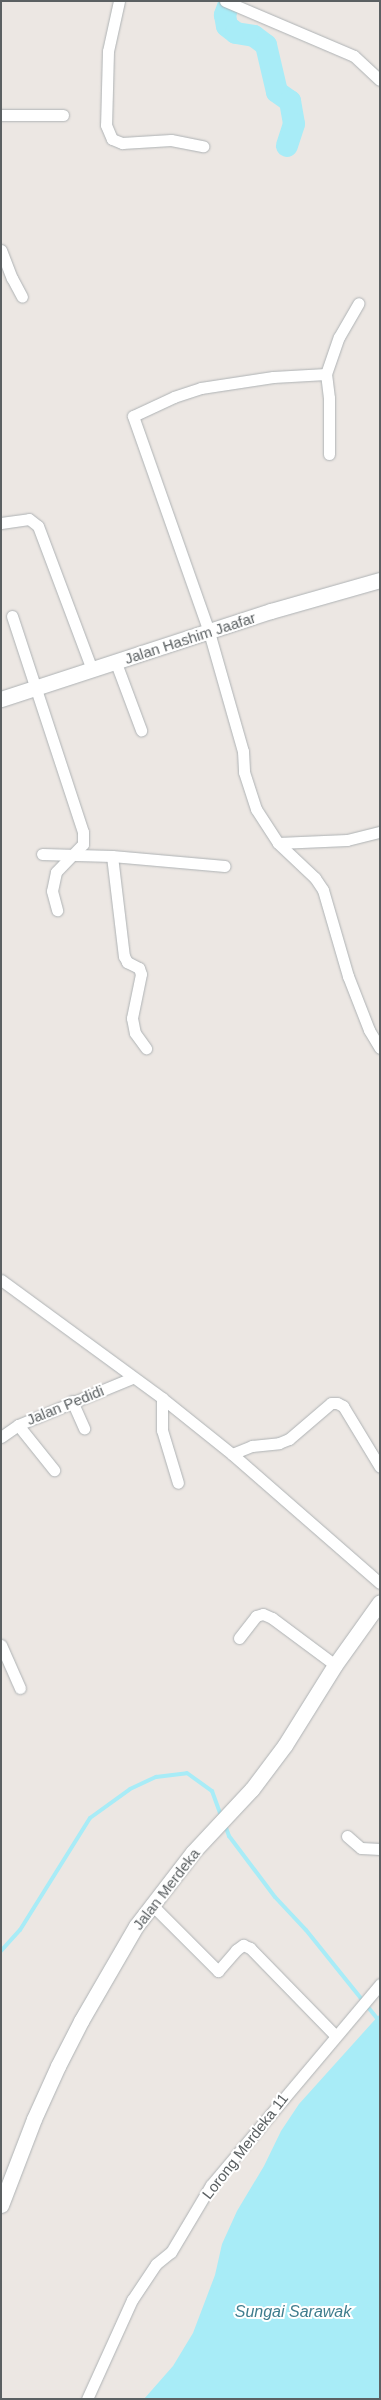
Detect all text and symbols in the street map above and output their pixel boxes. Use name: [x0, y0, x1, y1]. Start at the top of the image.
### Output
street label: Jalan Hashim Jaafar: [122, 608, 258, 668]
street label: Jalan Pedidi: [24, 1381, 106, 1429]
street label: Jalan Merdeka: [129, 1845, 203, 1933]
street label: Lorong Merdeka 11: [198, 2090, 292, 2202]
water label: Sungai Sarawak: [235, 2302, 351, 2322]

